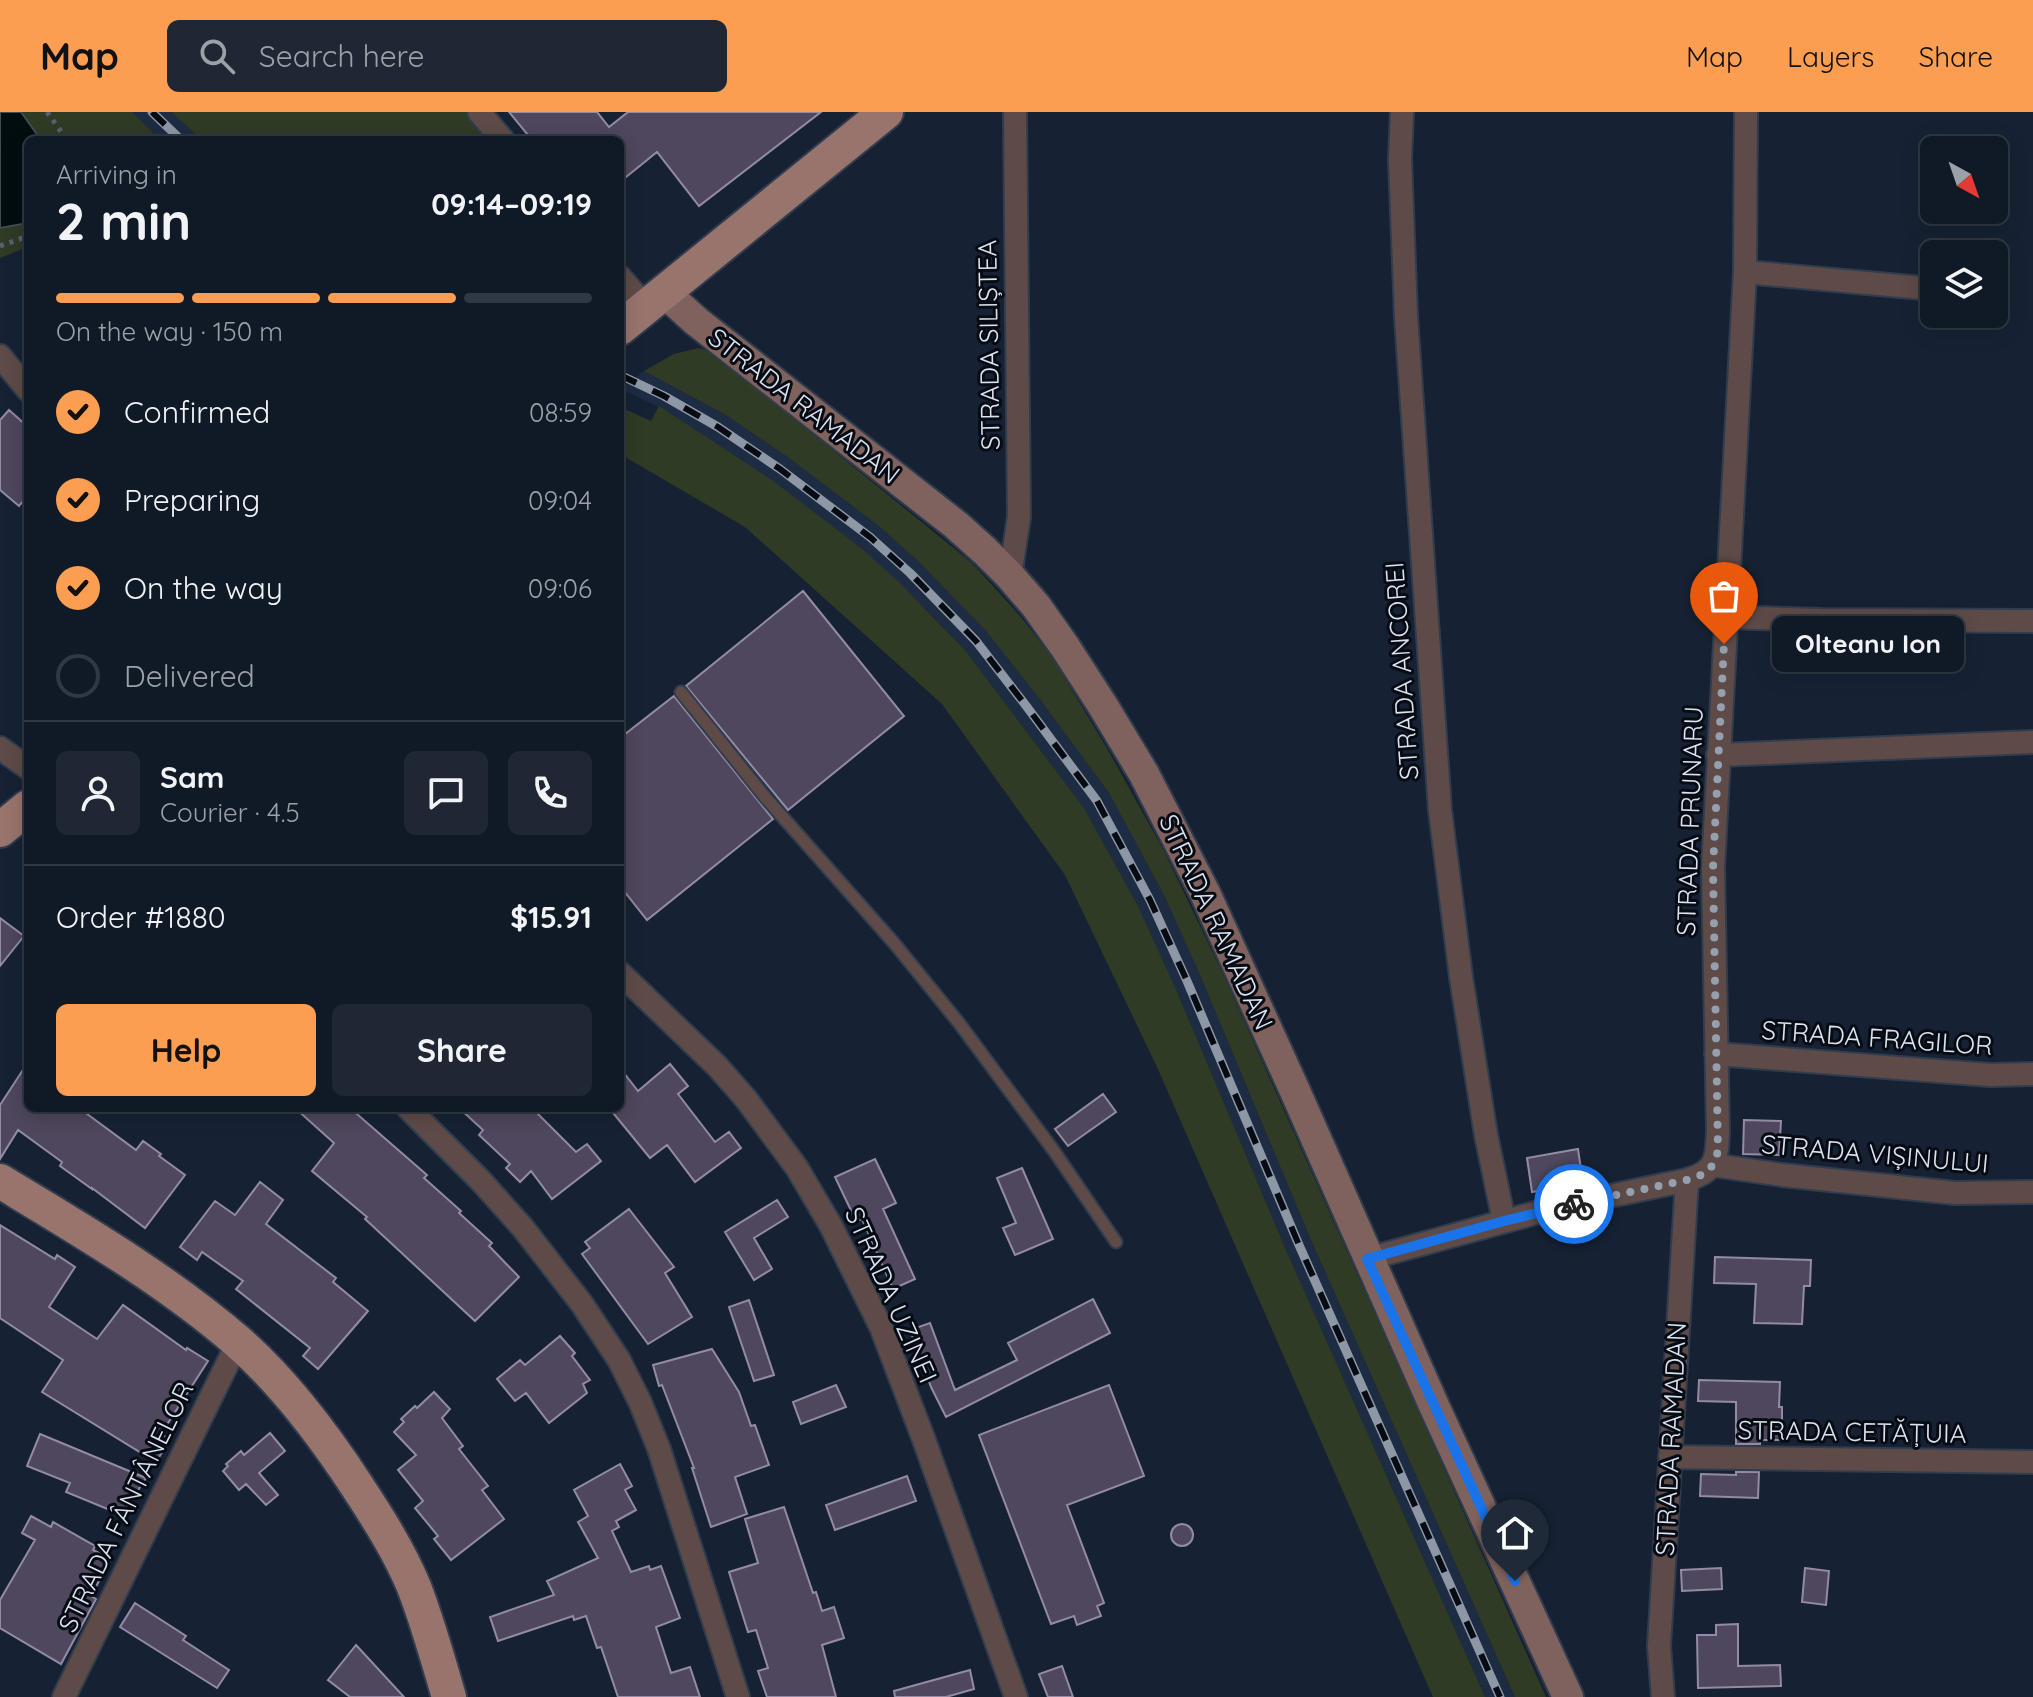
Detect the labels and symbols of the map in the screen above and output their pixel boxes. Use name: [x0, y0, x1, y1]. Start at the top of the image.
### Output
north arrow: [1920, 136, 2008, 224]
street label: STRADA SILIȘTEA: [970, 239, 1007, 450]
street label: STRADA RAMADAN: [702, 321, 907, 491]
street label: STRADA ANCOREI: [1377, 561, 1426, 781]
pin: [1690, 562, 1758, 644]
callout: Olteanu Ion: [1772, 616, 1964, 672]
street label: STRADA PRUNARU: [1669, 706, 1710, 936]
street label: STRADA RAMADAN: [1152, 809, 1281, 1035]
street label: STRADA FRAGILOR: [1760, 1013, 1994, 1062]
street label: STRADA VIȘINULUI: [1760, 1127, 1990, 1180]
courier: [1534, 1164, 1614, 1244]
street label: STRADA UZINEI: [838, 1202, 945, 1388]
street label: STRADA RAMADAN: [1648, 1321, 1693, 1557]
street label: STRADA FÂNTÂNELOR: [51, 1376, 201, 1637]
street label: STRADA CETĂȚUIA: [1737, 1413, 1967, 1450]
pin: [1481, 1499, 1549, 1581]

